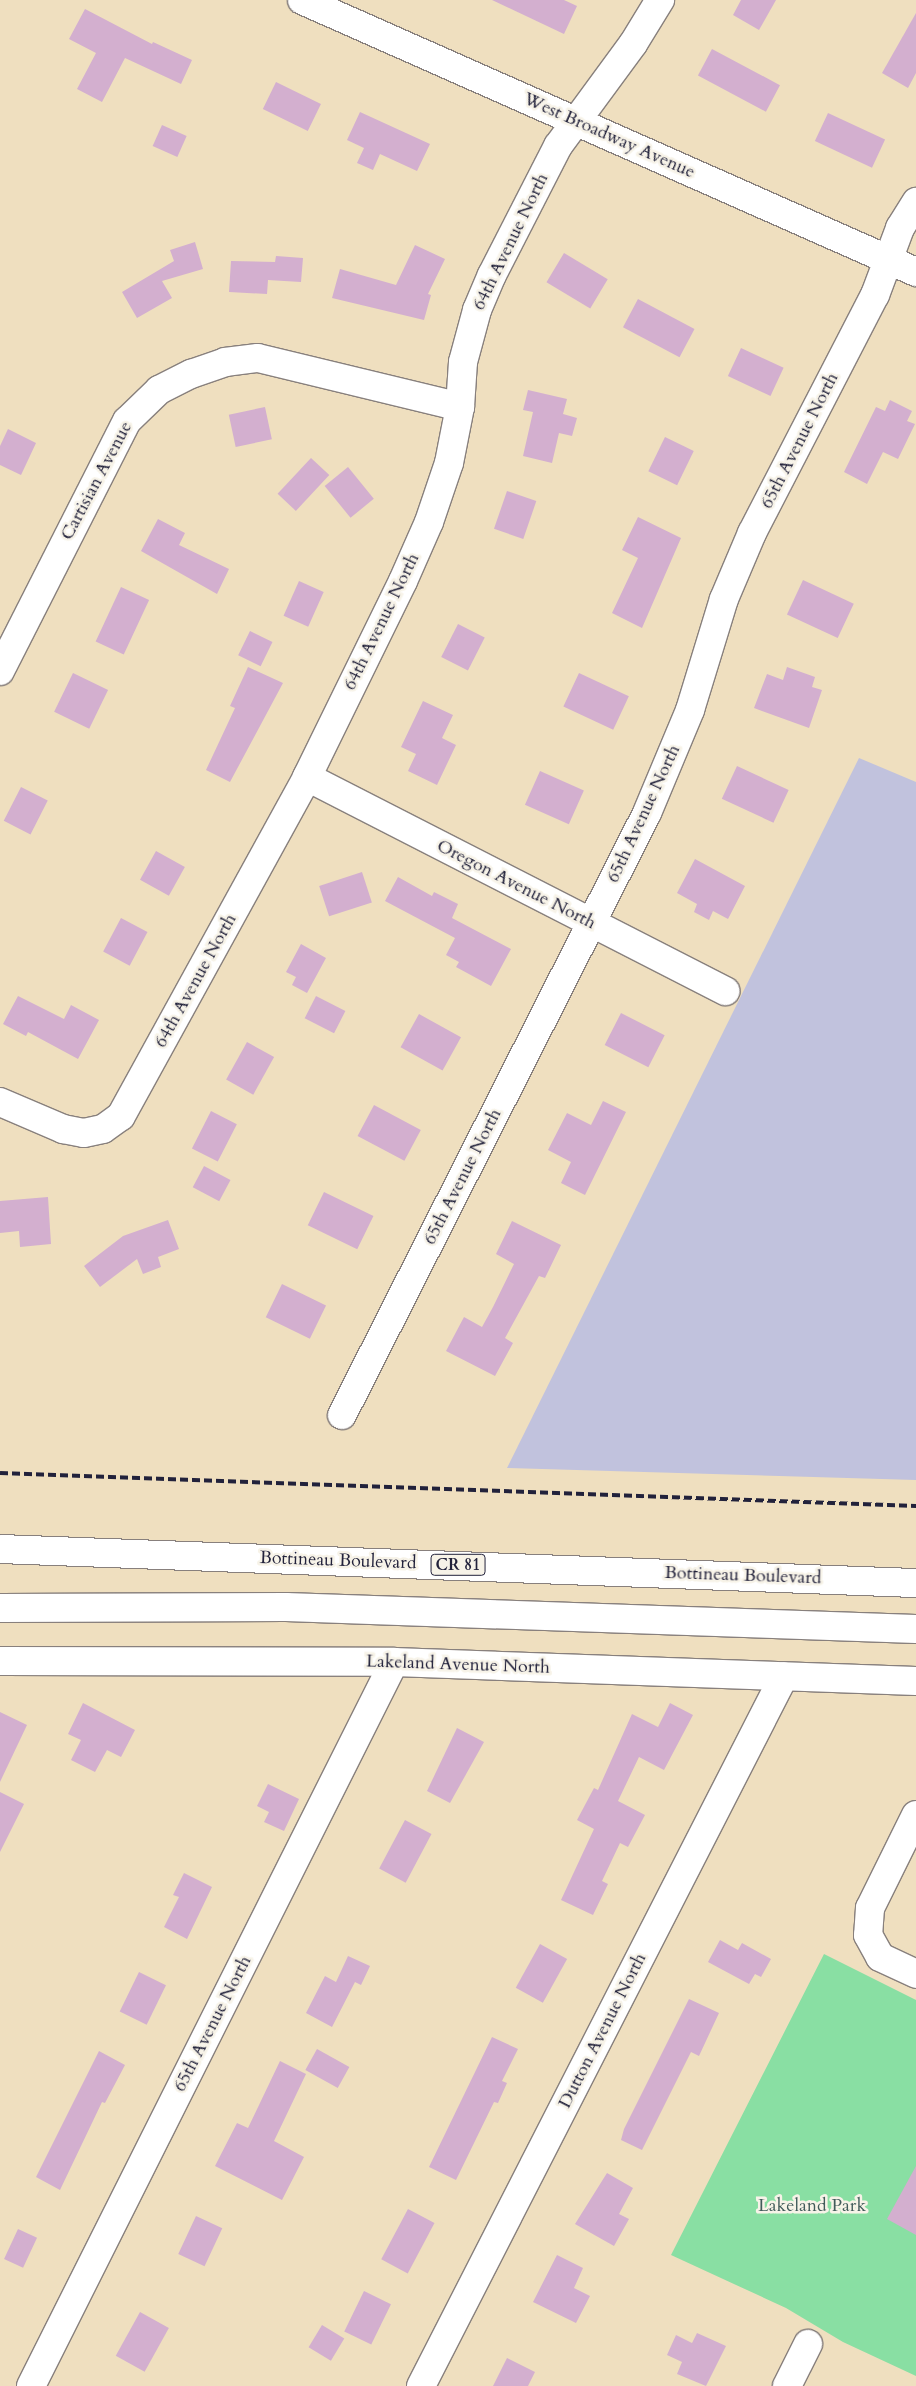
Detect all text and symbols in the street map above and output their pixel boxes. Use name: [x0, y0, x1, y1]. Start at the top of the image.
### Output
street label: West Broadway Avenue: [520, 88, 698, 184]
street label: 64th Avenue North: [469, 170, 553, 314]
street label: 65th Avenue North: [756, 370, 844, 512]
street label: Cartisian Avenue: [57, 418, 137, 544]
street label: 64th Avenue North: [340, 550, 424, 694]
street label: 65th Avenue North: [603, 742, 685, 886]
street label: Oregon Avenue North: [433, 836, 599, 934]
street label: 64th Avenue North: [150, 910, 242, 1052]
street label: 65th Avenue North: [419, 1106, 507, 1248]
street label: Bottineau Boulevard: [259, 1547, 417, 1575]
road number: CR 81: [430, 1552, 486, 1578]
street label: Bottineau Boulevard: [664, 1562, 822, 1590]
street label: Lakeland Avenue North: [366, 1651, 550, 1679]
street label: Dutton Avenue North: [555, 1950, 651, 2112]
street label: 65th Avenue North: [169, 1953, 257, 2095]
park label: Lakeland Park: [758, 2195, 866, 2217]

